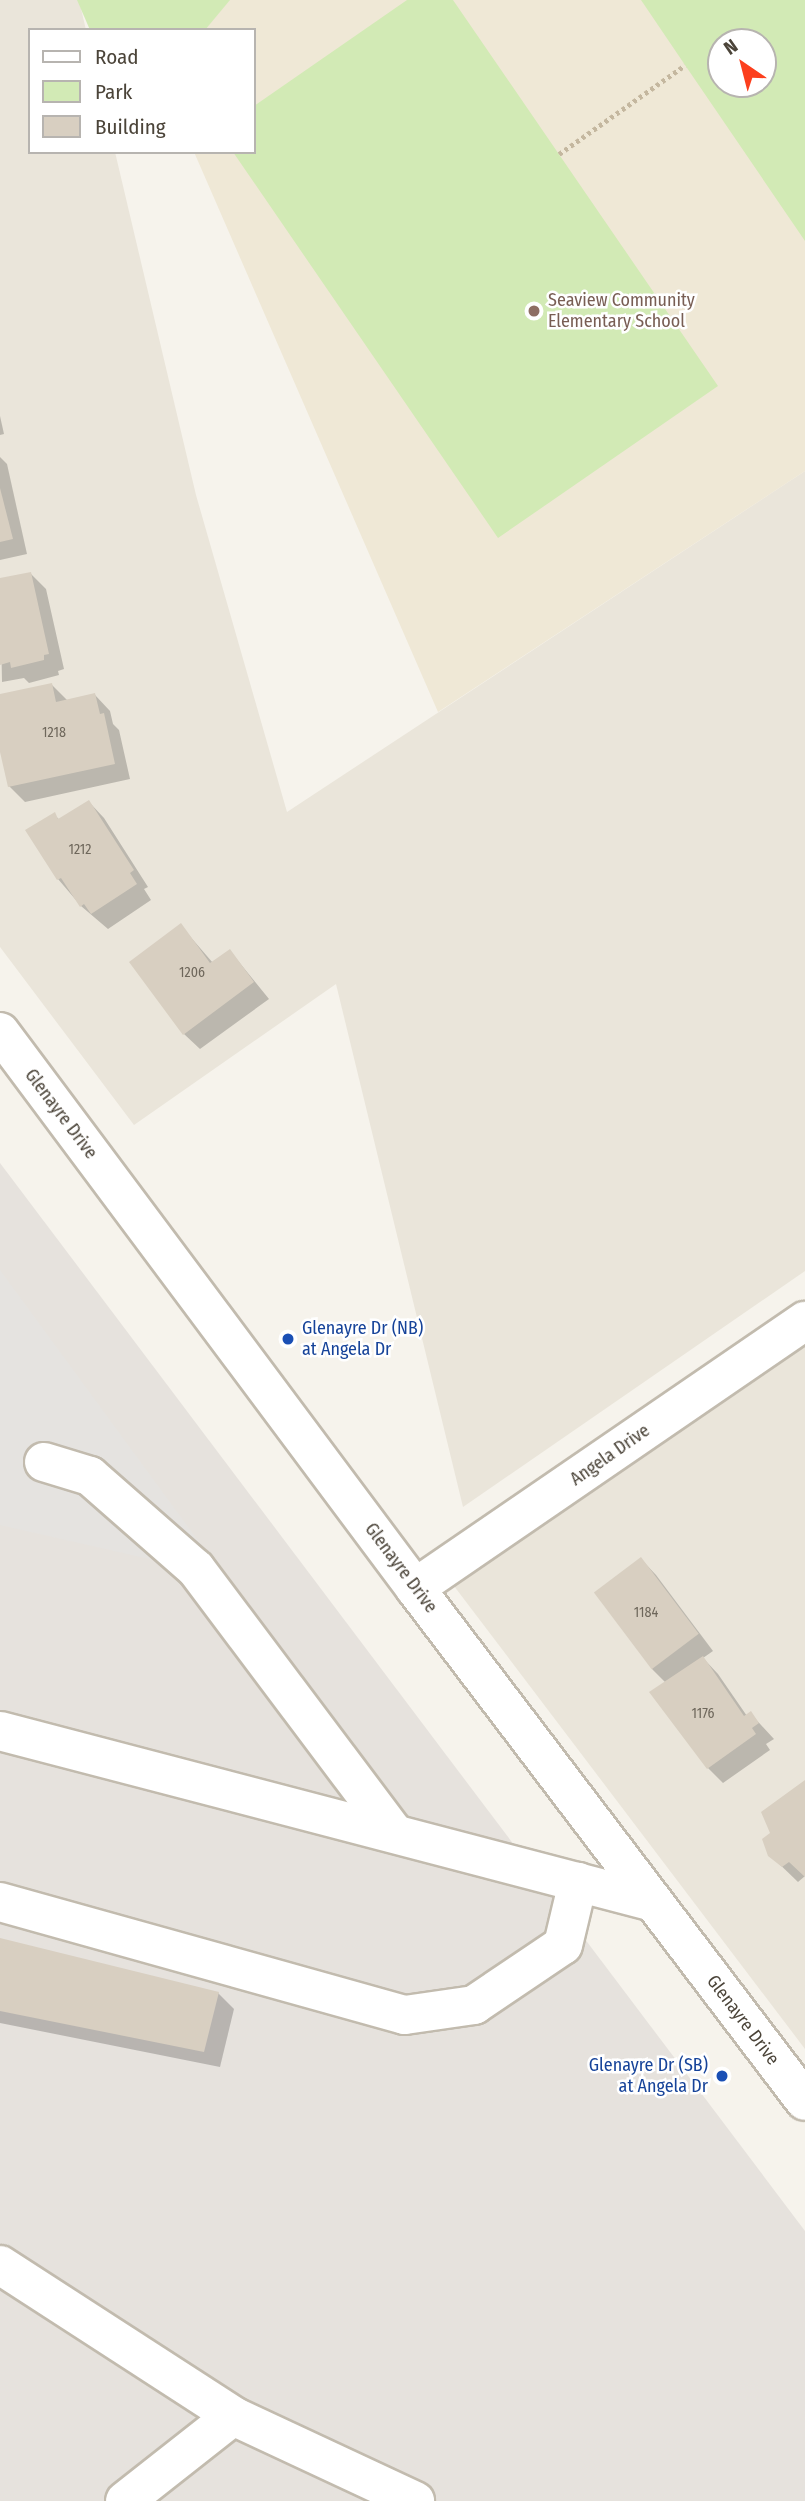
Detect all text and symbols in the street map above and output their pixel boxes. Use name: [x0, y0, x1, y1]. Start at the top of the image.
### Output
legend: [28, 28, 256, 154]
north arrow: [707, 28, 777, 98]
text: N: [720, 34, 742, 60]
text: Road: [95, 44, 139, 70]
text: Park: [95, 79, 132, 105]
text: Building: [95, 114, 166, 140]
place label: Seaview Community Elementary School: [548, 290, 695, 332]
marker: Seaview Community Elementary School: [526, 303, 542, 319]
house number: 1218: [42, 725, 66, 741]
house number: 1212: [69, 842, 91, 858]
house number: 1206: [179, 965, 205, 981]
street label: Glenayre Drive: [20, 1065, 102, 1163]
place label: Glenayre Dr (NB) at Angela Dr: [302, 1318, 423, 1360]
marker: Glenayre Dr (NB) at Angela Dr: [280, 1331, 296, 1347]
street label: Angela Drive: [566, 1420, 654, 1490]
street label: Glenayre Drive: [360, 1519, 442, 1617]
house number: 1184: [634, 1605, 658, 1621]
house number: 1176: [691, 1706, 715, 1722]
street label: Glenayre Drive: [702, 1971, 784, 2069]
place label: Glenayre Dr (SB) at Angela Dr: [589, 2055, 708, 2098]
marker: Glenayre Dr (SB) at Angela Dr: [714, 2068, 730, 2084]

